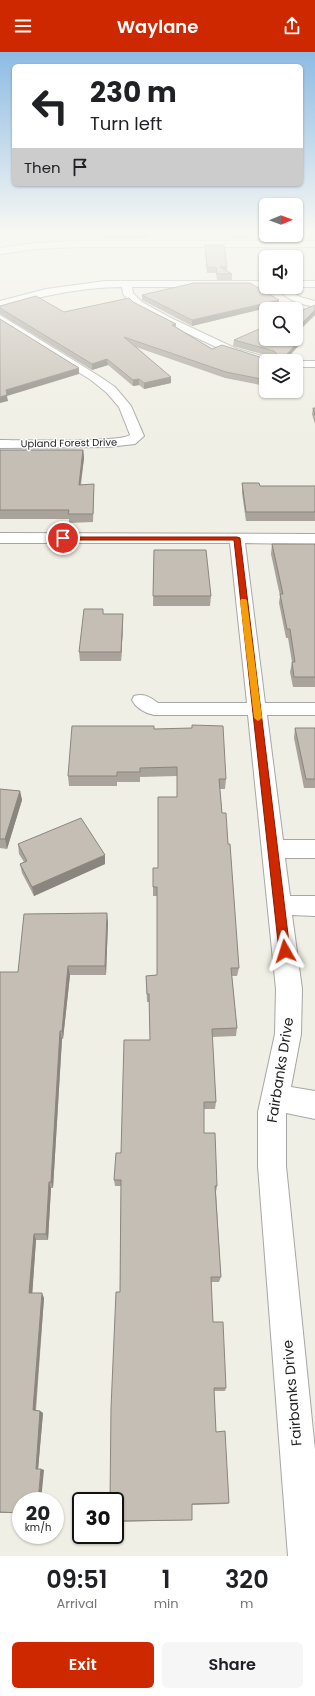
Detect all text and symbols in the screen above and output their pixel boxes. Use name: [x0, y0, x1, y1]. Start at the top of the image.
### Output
text: Waylane: [117, 14, 198, 39]
icon: menu: [12, 15, 34, 37]
icon: share: [281, 15, 303, 37]
text: 230 m: [90, 73, 177, 112]
icon: left: [24, 80, 76, 132]
text: Turn left: [90, 111, 162, 136]
icon: arrive: [69, 156, 91, 178]
text: Then: [24, 157, 61, 178]
north arrow: [259, 198, 303, 242]
map controls: [259, 198, 303, 398]
button: sound: [259, 250, 303, 294]
button: search: [259, 302, 303, 346]
button: layers: [259, 354, 303, 398]
street label: Upland Forest Drive: [21, 435, 117, 451]
pin: [46, 521, 80, 555]
icon: arrive: [52, 527, 74, 549]
position arrow: [264, 930, 306, 972]
street label: Fairbanks Drive: [262, 1016, 298, 1124]
street label: Fairbanks Drive: [277, 1339, 307, 1447]
speed limit sign: 30: [72, 1492, 124, 1544]
text: 20: [26, 1499, 50, 1527]
text: km/h: [25, 1520, 51, 1535]
text: 09:51: [46, 1563, 107, 1596]
text: 1: [162, 1563, 171, 1596]
text: 320: [225, 1563, 269, 1596]
text: Arrival: [56, 1594, 97, 1613]
text: min: [154, 1594, 179, 1613]
text: m: [240, 1594, 254, 1613]
button: Exit: [12, 1642, 154, 1688]
button: Share: [162, 1642, 303, 1688]

